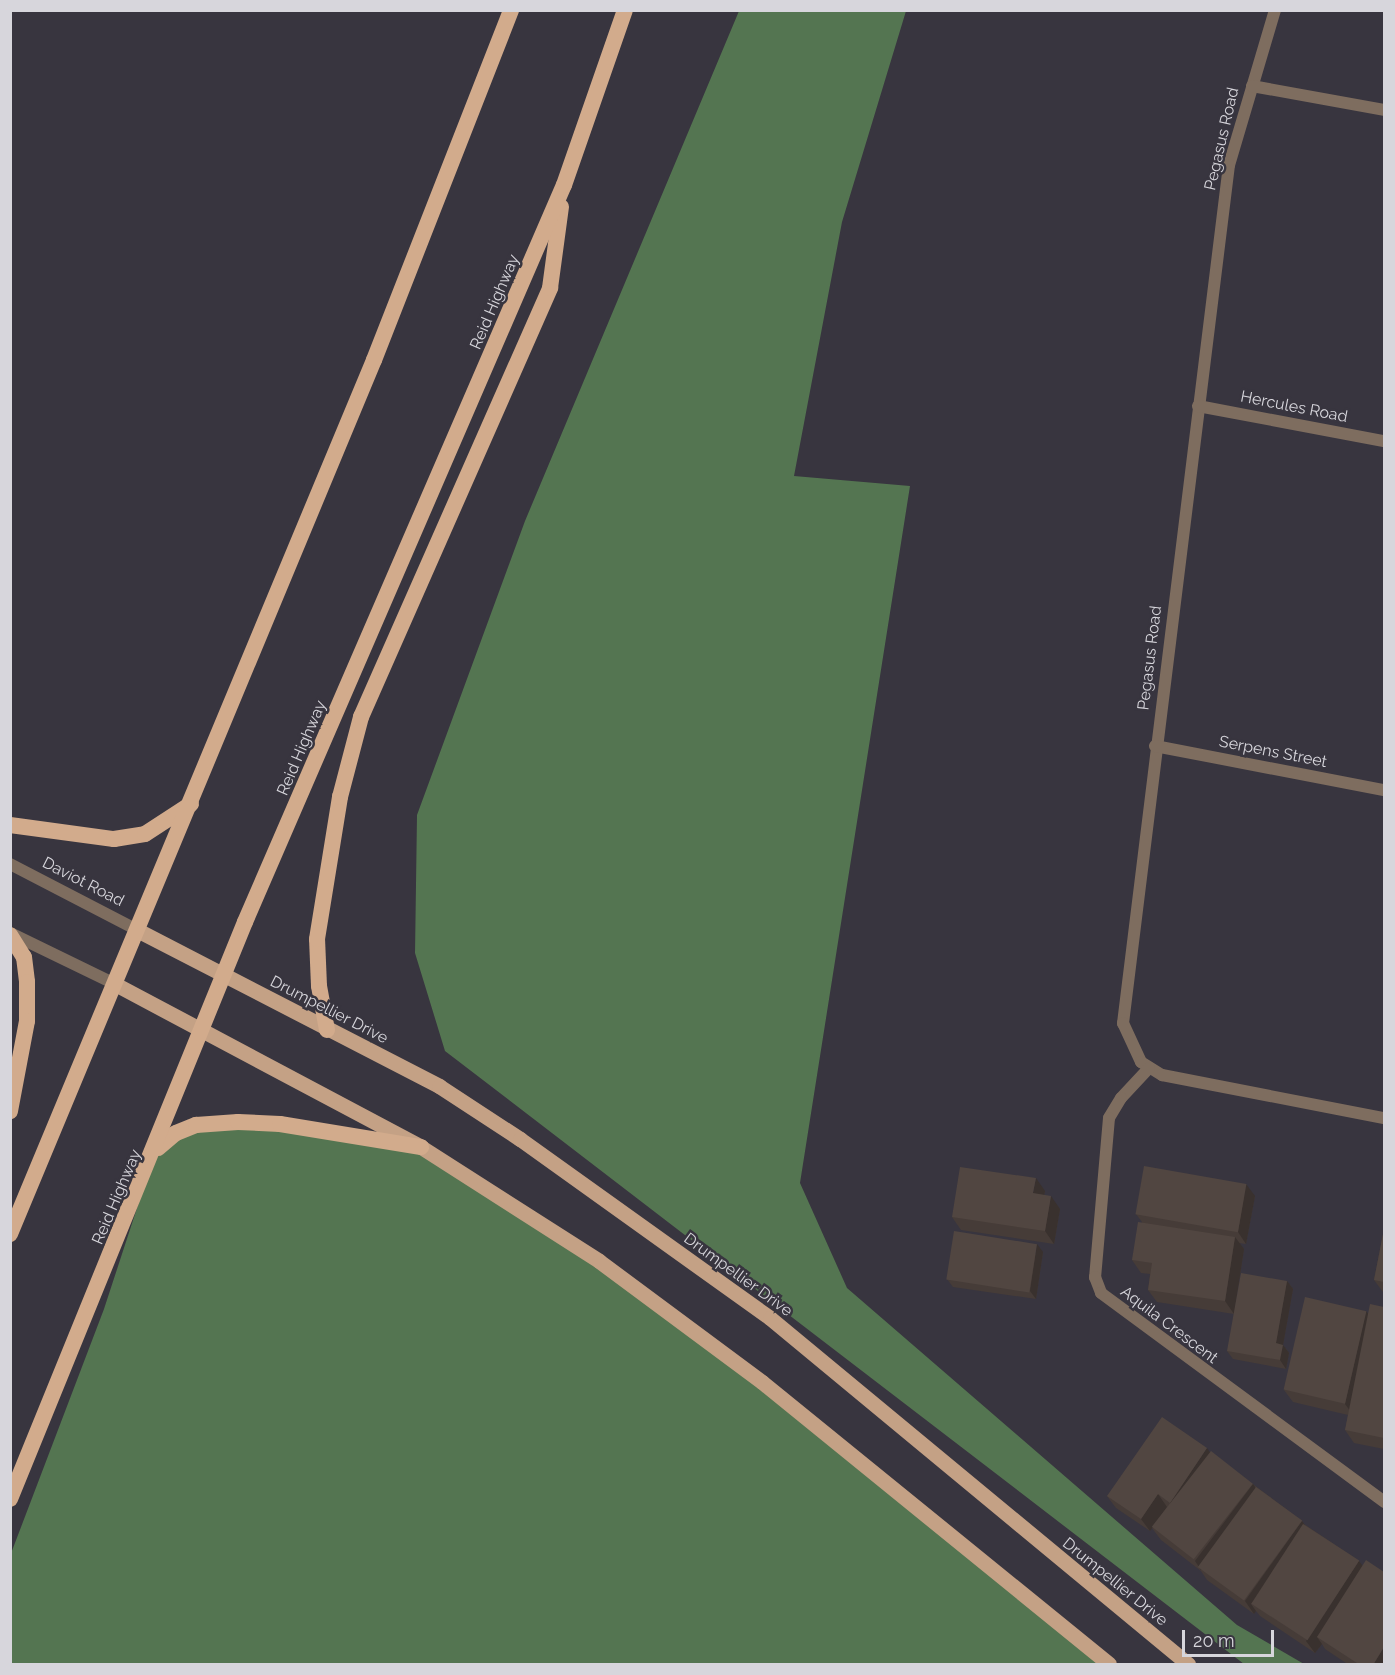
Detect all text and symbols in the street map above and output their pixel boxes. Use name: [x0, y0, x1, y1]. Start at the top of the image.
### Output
street label: Pegasus Road: [1201, 86, 1243, 192]
street label: Reid Highway: [466, 252, 524, 352]
street label: Hercules Road: [1239, 387, 1349, 427]
street label: Pegasus Road: [1134, 605, 1166, 711]
street label: Reid Highway: [273, 698, 331, 798]
street label: Serpens Street: [1217, 732, 1329, 772]
street label: Daviot Road: [39, 853, 127, 911]
street label: Drumpellier Drive: [267, 972, 391, 1048]
street label: Reid Highway: [88, 1147, 146, 1247]
street label: Drumpellier Drive: [680, 1229, 796, 1321]
street label: Aquila Crescent: [1117, 1282, 1221, 1368]
street label: Drumpellier Drive: [1058, 1534, 1172, 1630]
scale bar: [1185, 1618, 1276, 1656]
text: 20 m: [1193, 1630, 1235, 1651]

